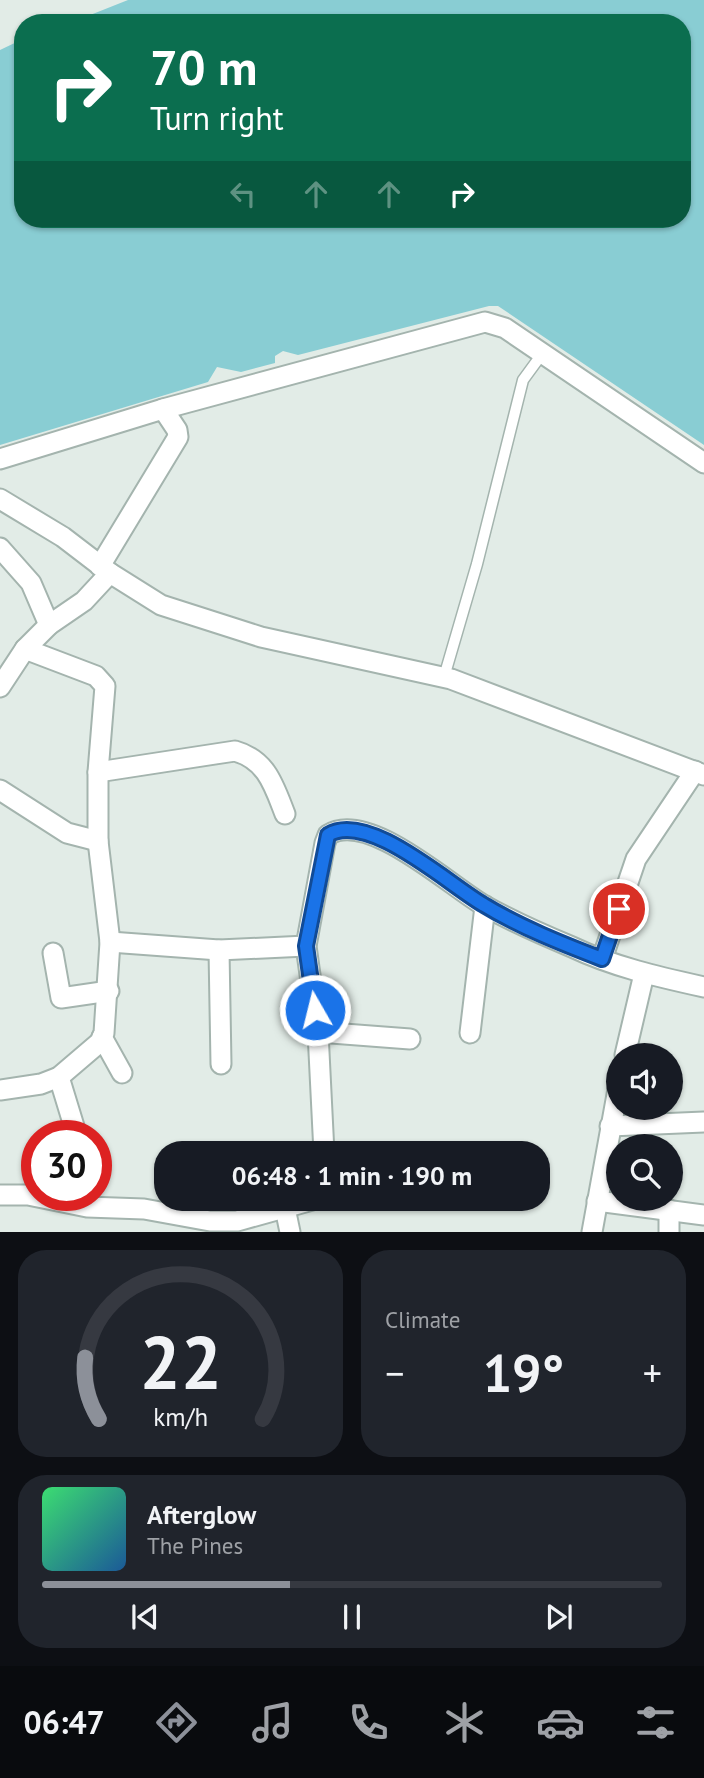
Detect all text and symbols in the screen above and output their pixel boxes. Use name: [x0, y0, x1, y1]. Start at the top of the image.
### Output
text: 70 m: [150, 35, 257, 99]
icon: right: [35, 42, 126, 133]
text: Turn right: [150, 97, 284, 139]
icon: left: [224, 175, 262, 213]
icon: ahead: [297, 175, 335, 213]
icon: ahead: [370, 175, 408, 213]
icon: right: [443, 175, 481, 213]
pin: [589, 879, 649, 939]
icon: arrive: [600, 890, 638, 928]
position arrow: [278, 973, 352, 1047]
map controls: [606, 1043, 683, 1211]
button: sound: [606, 1043, 683, 1120]
speed limit sign: 30: [21, 1120, 112, 1211]
button: search: [606, 1134, 683, 1211]
text: 06:48 · 1 min · 190 m: [232, 1159, 472, 1192]
text: Climate: [385, 1305, 460, 1334]
text: 22: [139, 1316, 222, 1410]
text: 19°: [483, 1339, 564, 1406]
text: −: [385, 1348, 404, 1397]
text: +: [643, 1348, 662, 1397]
text: km/h: [153, 1401, 208, 1433]
text: Afterglow: [147, 1498, 256, 1531]
text: The Pines: [147, 1531, 243, 1560]
icon: previous: [126, 1598, 164, 1636]
icon: pause: [333, 1598, 371, 1636]
icon: next: [540, 1598, 578, 1636]
icon: directions: [152, 1698, 201, 1747]
icon: music: [248, 1698, 297, 1747]
icon: phone: [344, 1698, 393, 1747]
icon: climate: [440, 1698, 489, 1747]
icon: car: [536, 1698, 585, 1747]
icon: filters: [631, 1698, 680, 1747]
text: 06:47: [23, 1701, 105, 1743]

